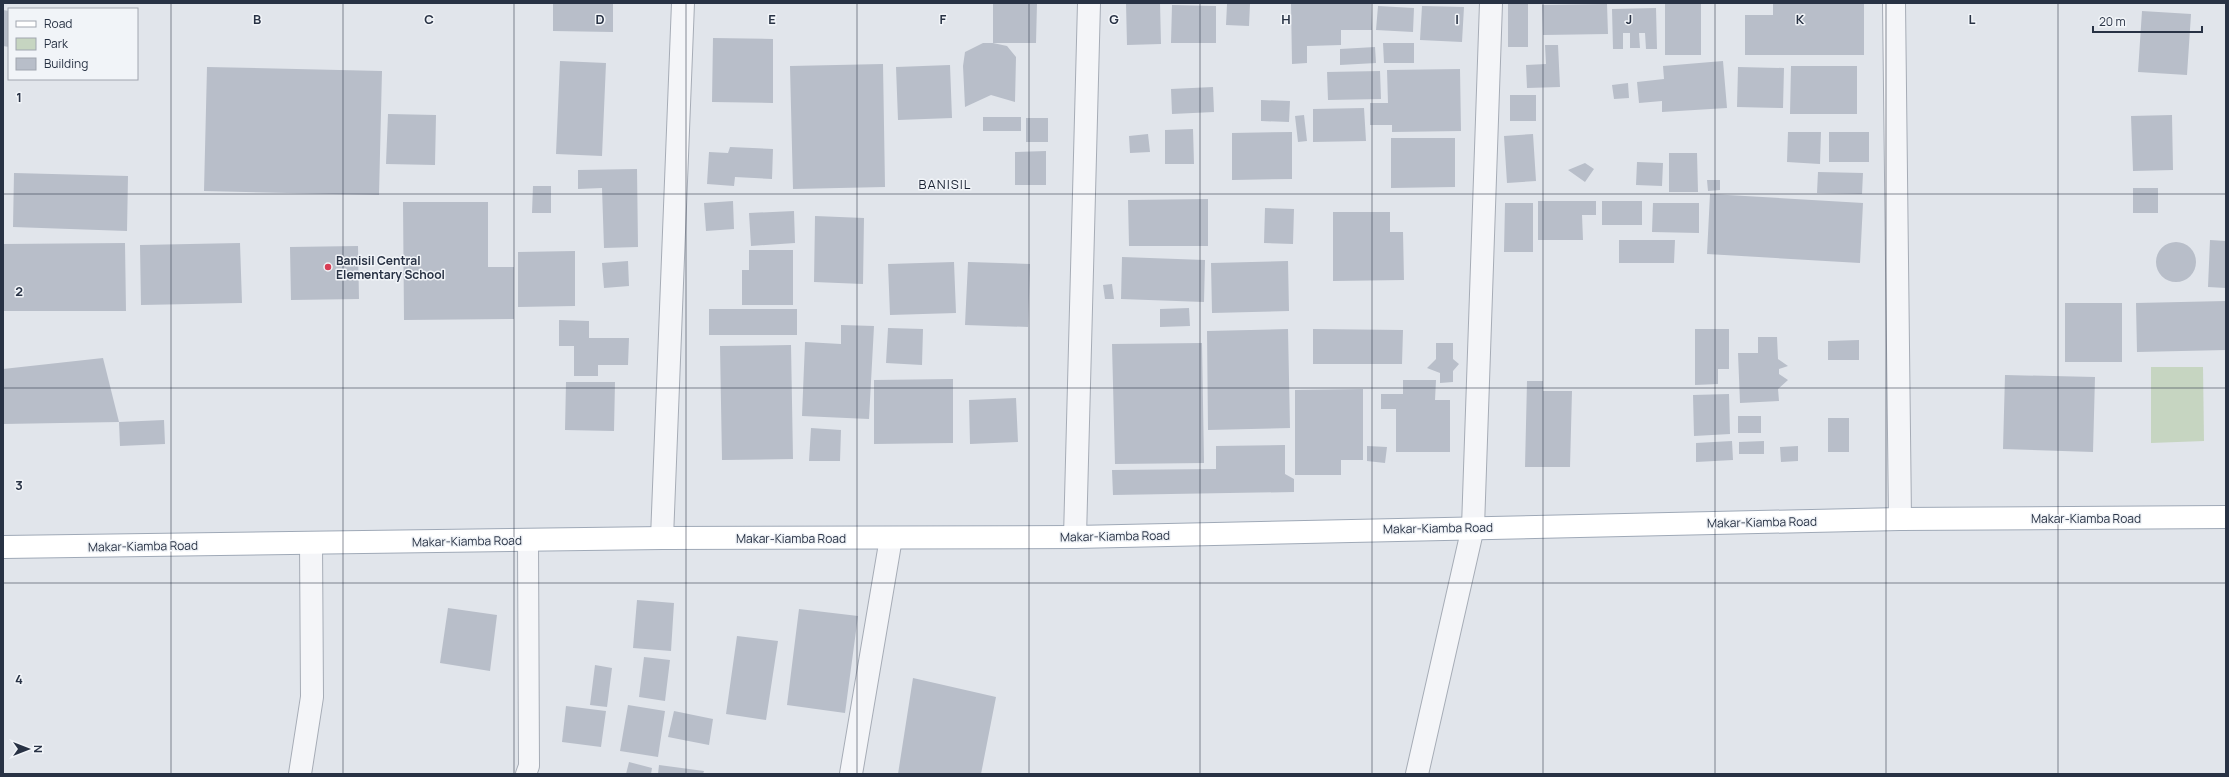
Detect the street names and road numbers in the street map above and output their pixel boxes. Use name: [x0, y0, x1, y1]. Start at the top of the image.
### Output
street label: Makar-Kiamba Road: [2031, 510, 2141, 527]
street label: Makar-Kiamba Road: [1707, 513, 1817, 531]
street label: Makar-Kiamba Road: [1383, 519, 1493, 537]
street label: Makar-Kiamba Road: [1060, 527, 1170, 545]
street label: Makar-Kiamba Road: [736, 530, 846, 547]
street label: Makar-Kiamba Road: [412, 532, 522, 550]
street label: Makar-Kiamba Road: [88, 537, 198, 555]

